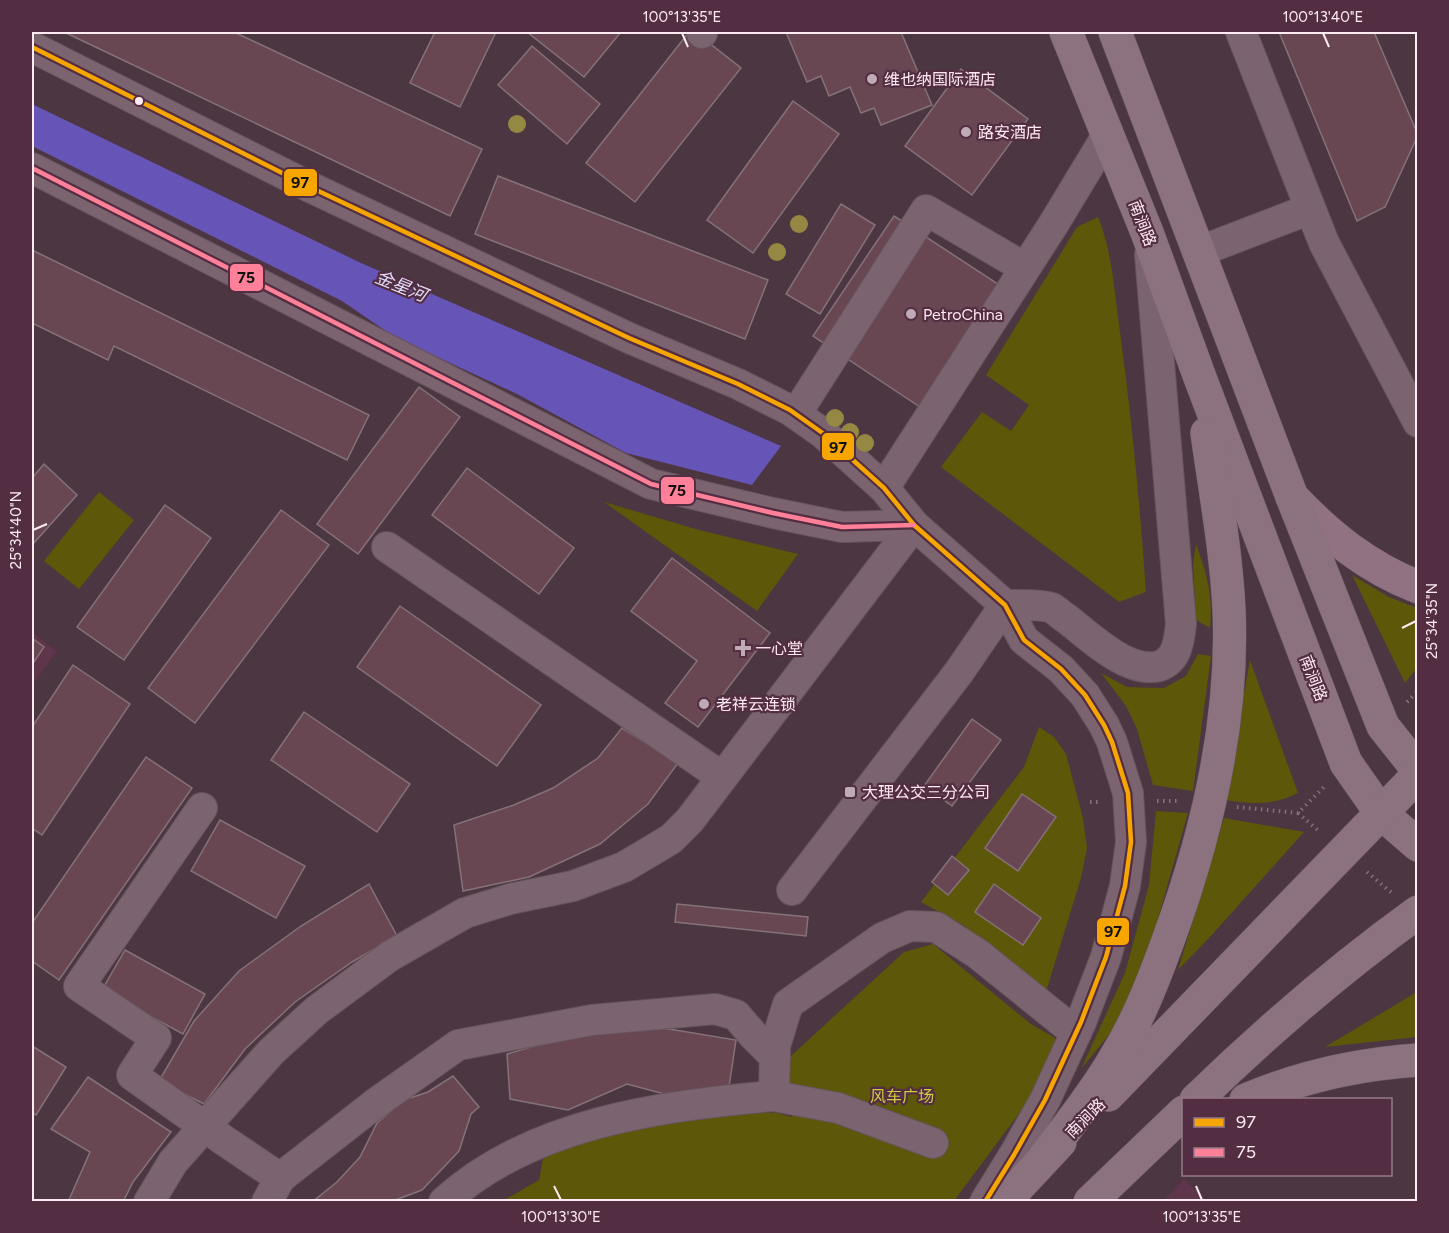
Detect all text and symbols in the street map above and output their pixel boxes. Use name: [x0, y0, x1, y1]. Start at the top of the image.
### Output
text: 100°13'35"E: [643, 8, 721, 26]
text: 100°13'40"E: [1283, 8, 1363, 26]
place label: 维也纳国际酒店: [884, 70, 996, 89]
marker: 维也纳国际酒店: [865, 72, 879, 86]
unlabelled marker: [133, 95, 145, 107]
place label: 路安酒店: [978, 123, 1042, 142]
marker: 路安酒店: [959, 125, 973, 139]
line badge: 97: [283, 168, 318, 197]
text: 97: [291, 173, 309, 192]
street label: 南涧路: [1125, 197, 1160, 249]
line badge: 75: [229, 263, 264, 292]
water label: 金星河: [372, 266, 433, 307]
text: 75: [237, 268, 255, 287]
place label: PetroChina: [923, 305, 1003, 324]
marker: PetroChina: [904, 307, 918, 321]
line badge: 97: [821, 432, 855, 461]
text: 97: [829, 438, 847, 457]
line badge: 75: [660, 476, 695, 505]
text: 75: [668, 481, 686, 500]
text: 25°34'40"N: [7, 491, 25, 569]
text: 25°34'35"N: [1423, 583, 1441, 659]
place label: 一心堂: [755, 639, 803, 658]
marker: 一心堂: [736, 641, 750, 655]
street label: 南涧路: [1296, 652, 1331, 704]
place label: 老祥云连锁: [716, 695, 796, 714]
marker: 老祥云连锁: [697, 697, 711, 711]
place label: 大理公交三分公司: [862, 783, 990, 802]
marker: 大理公交三分公司: [843, 785, 857, 799]
line badge: 97: [1096, 917, 1130, 946]
text: 97: [1104, 922, 1122, 941]
park label: 风车广场: [870, 1087, 934, 1106]
street label: 南涧路: [1062, 1095, 1109, 1142]
legend: [1182, 1098, 1392, 1176]
text: 97: [1236, 1111, 1256, 1133]
text: 75: [1236, 1141, 1256, 1163]
text: 100°13'30"E: [521, 1208, 601, 1226]
text: 100°13'35"E: [1163, 1208, 1241, 1226]

